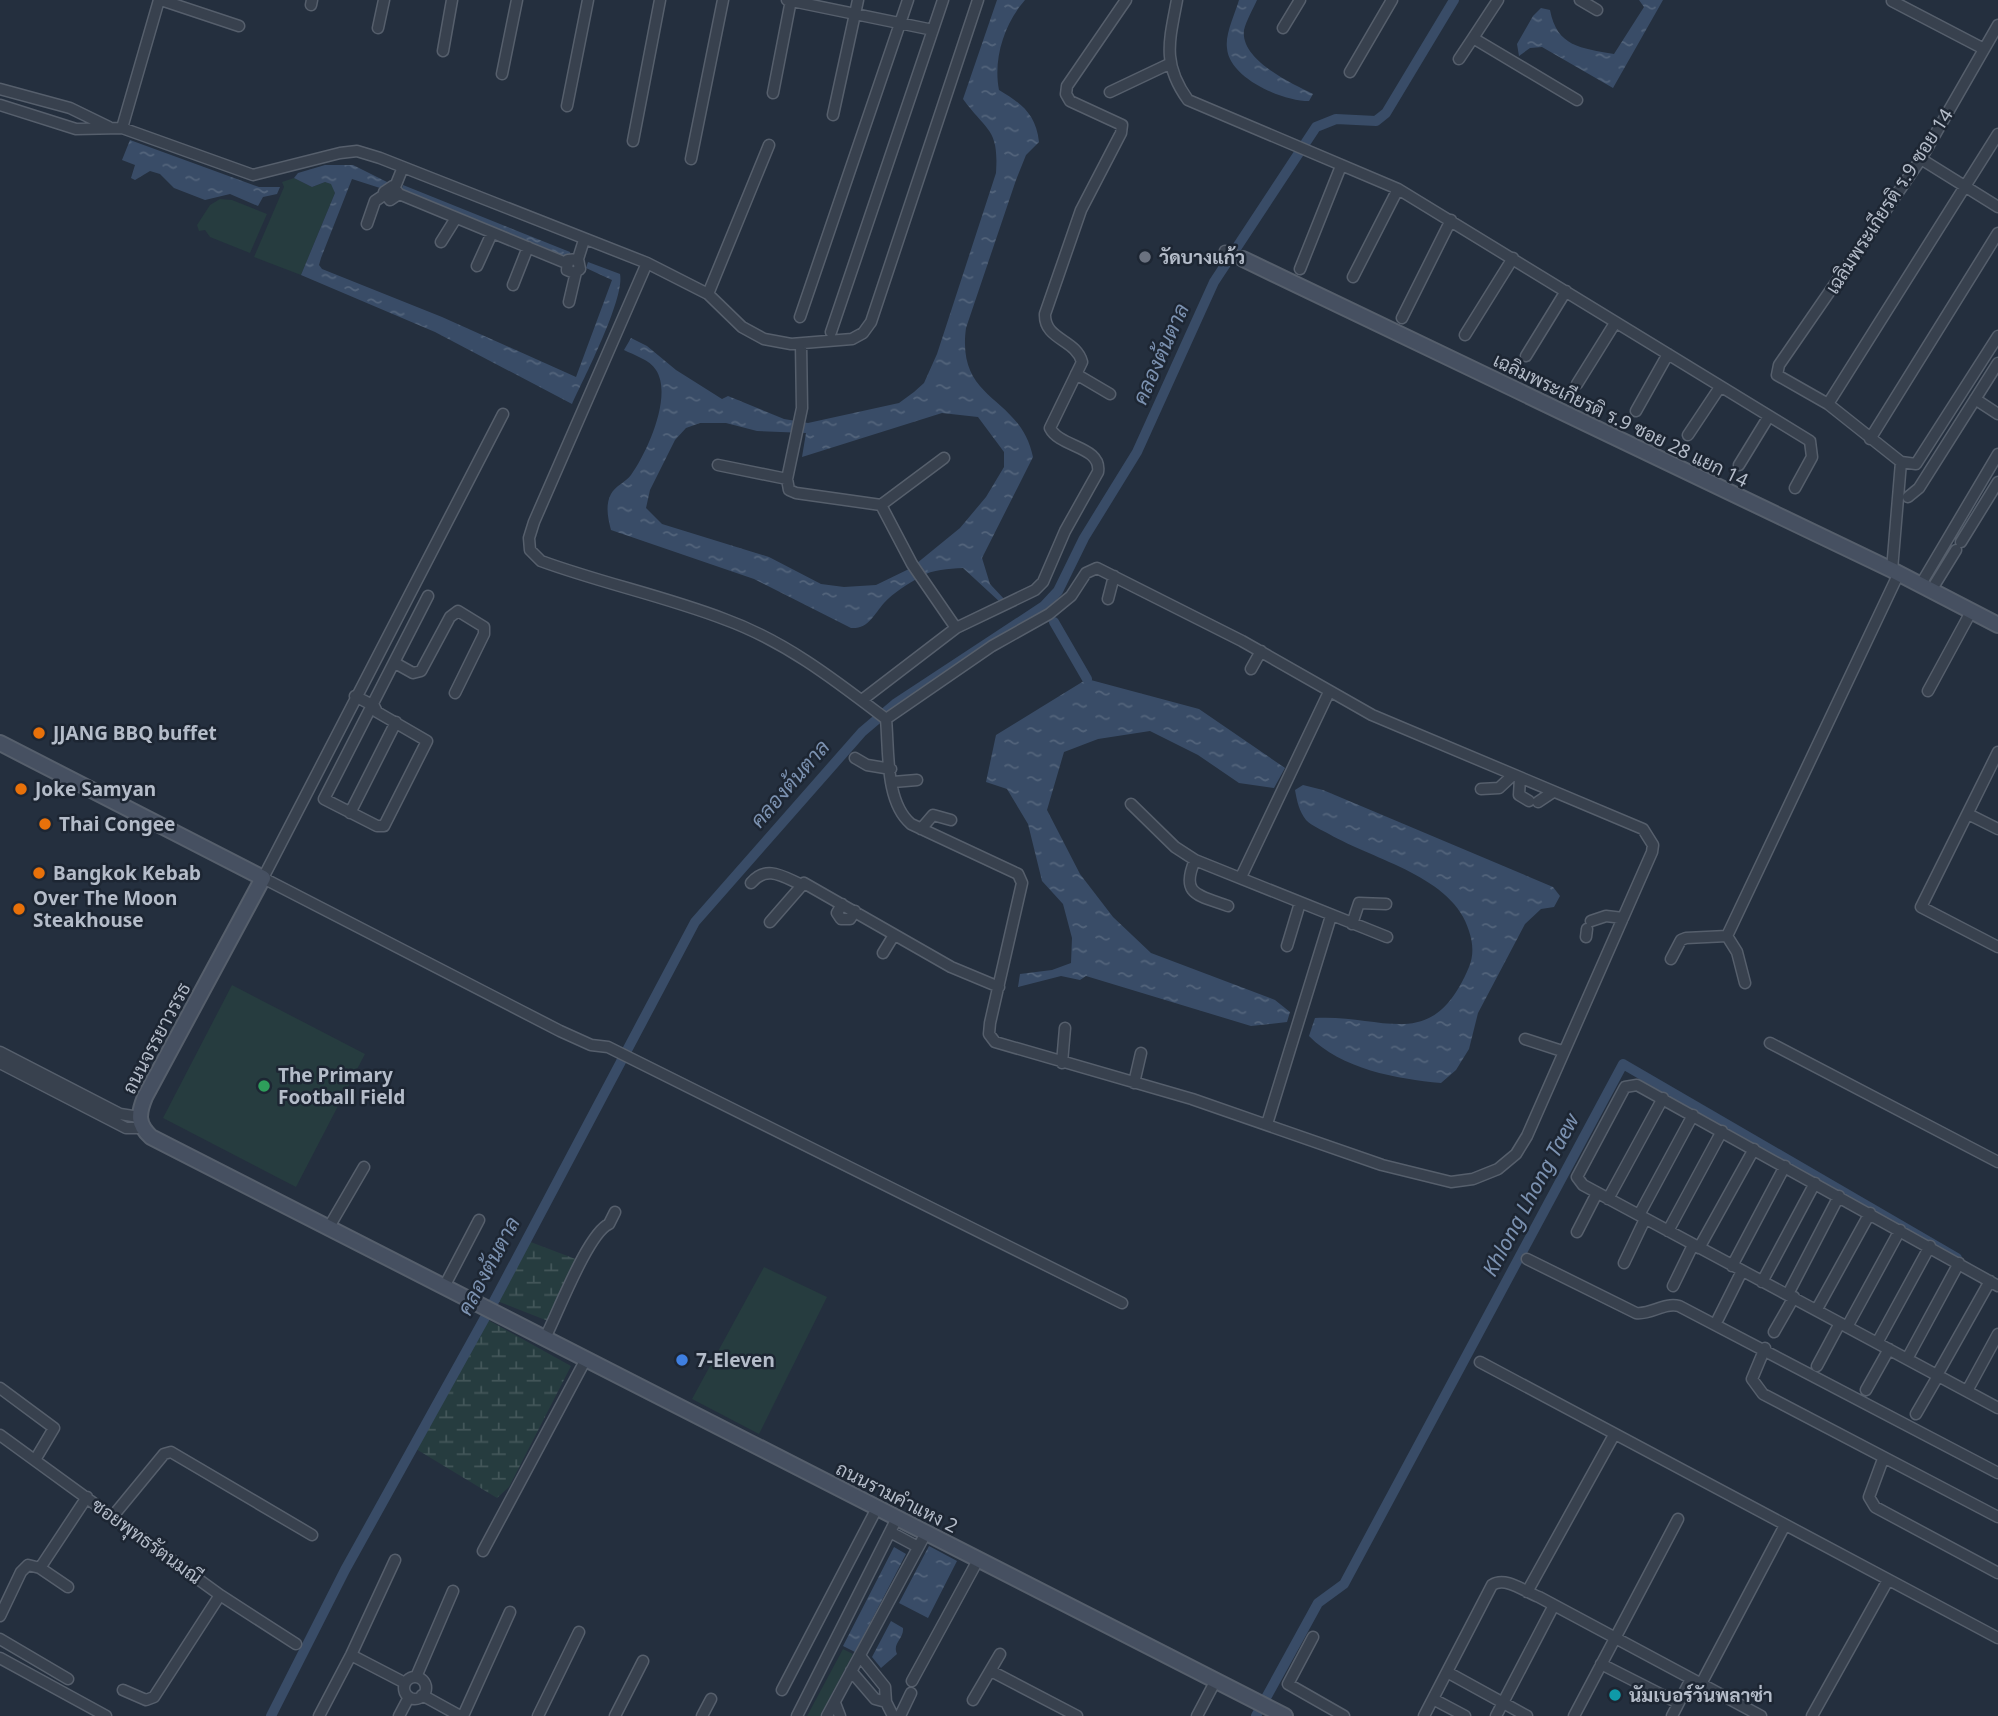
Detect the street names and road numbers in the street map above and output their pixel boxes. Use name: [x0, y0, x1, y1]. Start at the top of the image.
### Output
street label: เฉลิมพระเกียรติ ร.9 ซอย 14: [1819, 103, 1959, 299]
street label: เฉลิมพระเกียรติ ร.9 ซอย 28 แยก 14: [1489, 347, 1753, 493]
street label: ถนนจรรยาวรรธ: [116, 978, 196, 1098]
street label: ถนนรามคำแหง 2: [832, 1455, 962, 1539]
street label: ซอยพุทธรัตนมณี: [87, 1492, 207, 1590]

